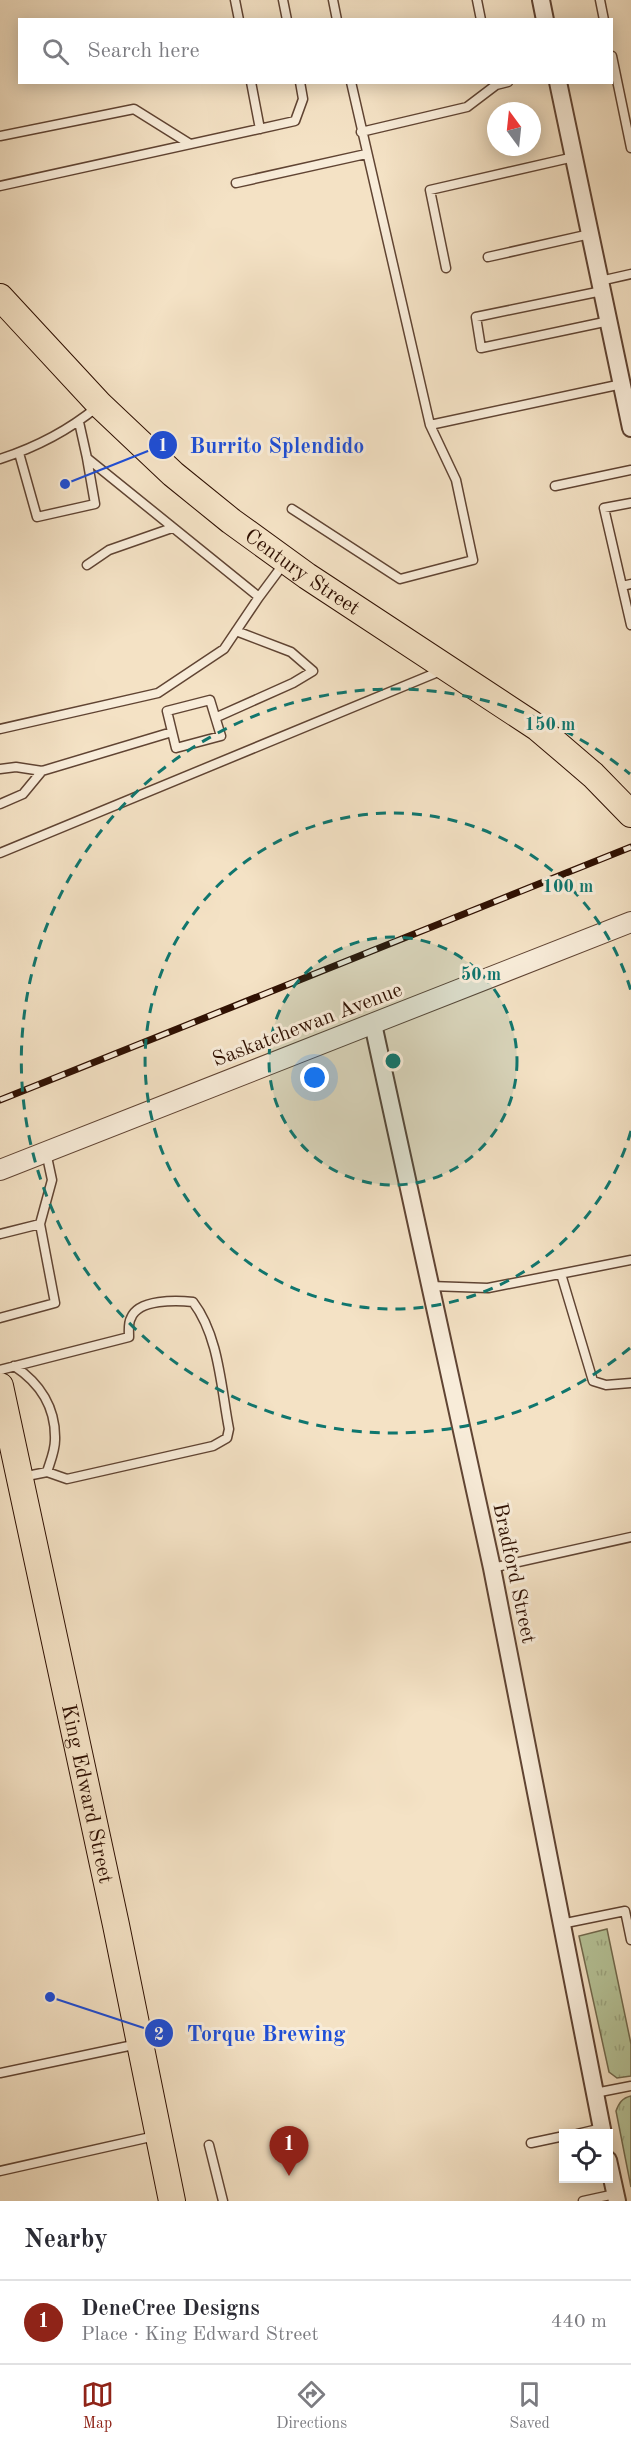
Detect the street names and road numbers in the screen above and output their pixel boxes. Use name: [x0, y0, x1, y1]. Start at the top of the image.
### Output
street label: Century Street: [240, 526, 363, 620]
street label: Saskatchewan Avenue: [210, 980, 405, 1071]
street label: Bradford Street: [488, 1501, 539, 1645]
street label: King Edward Street: [57, 1702, 116, 1886]

